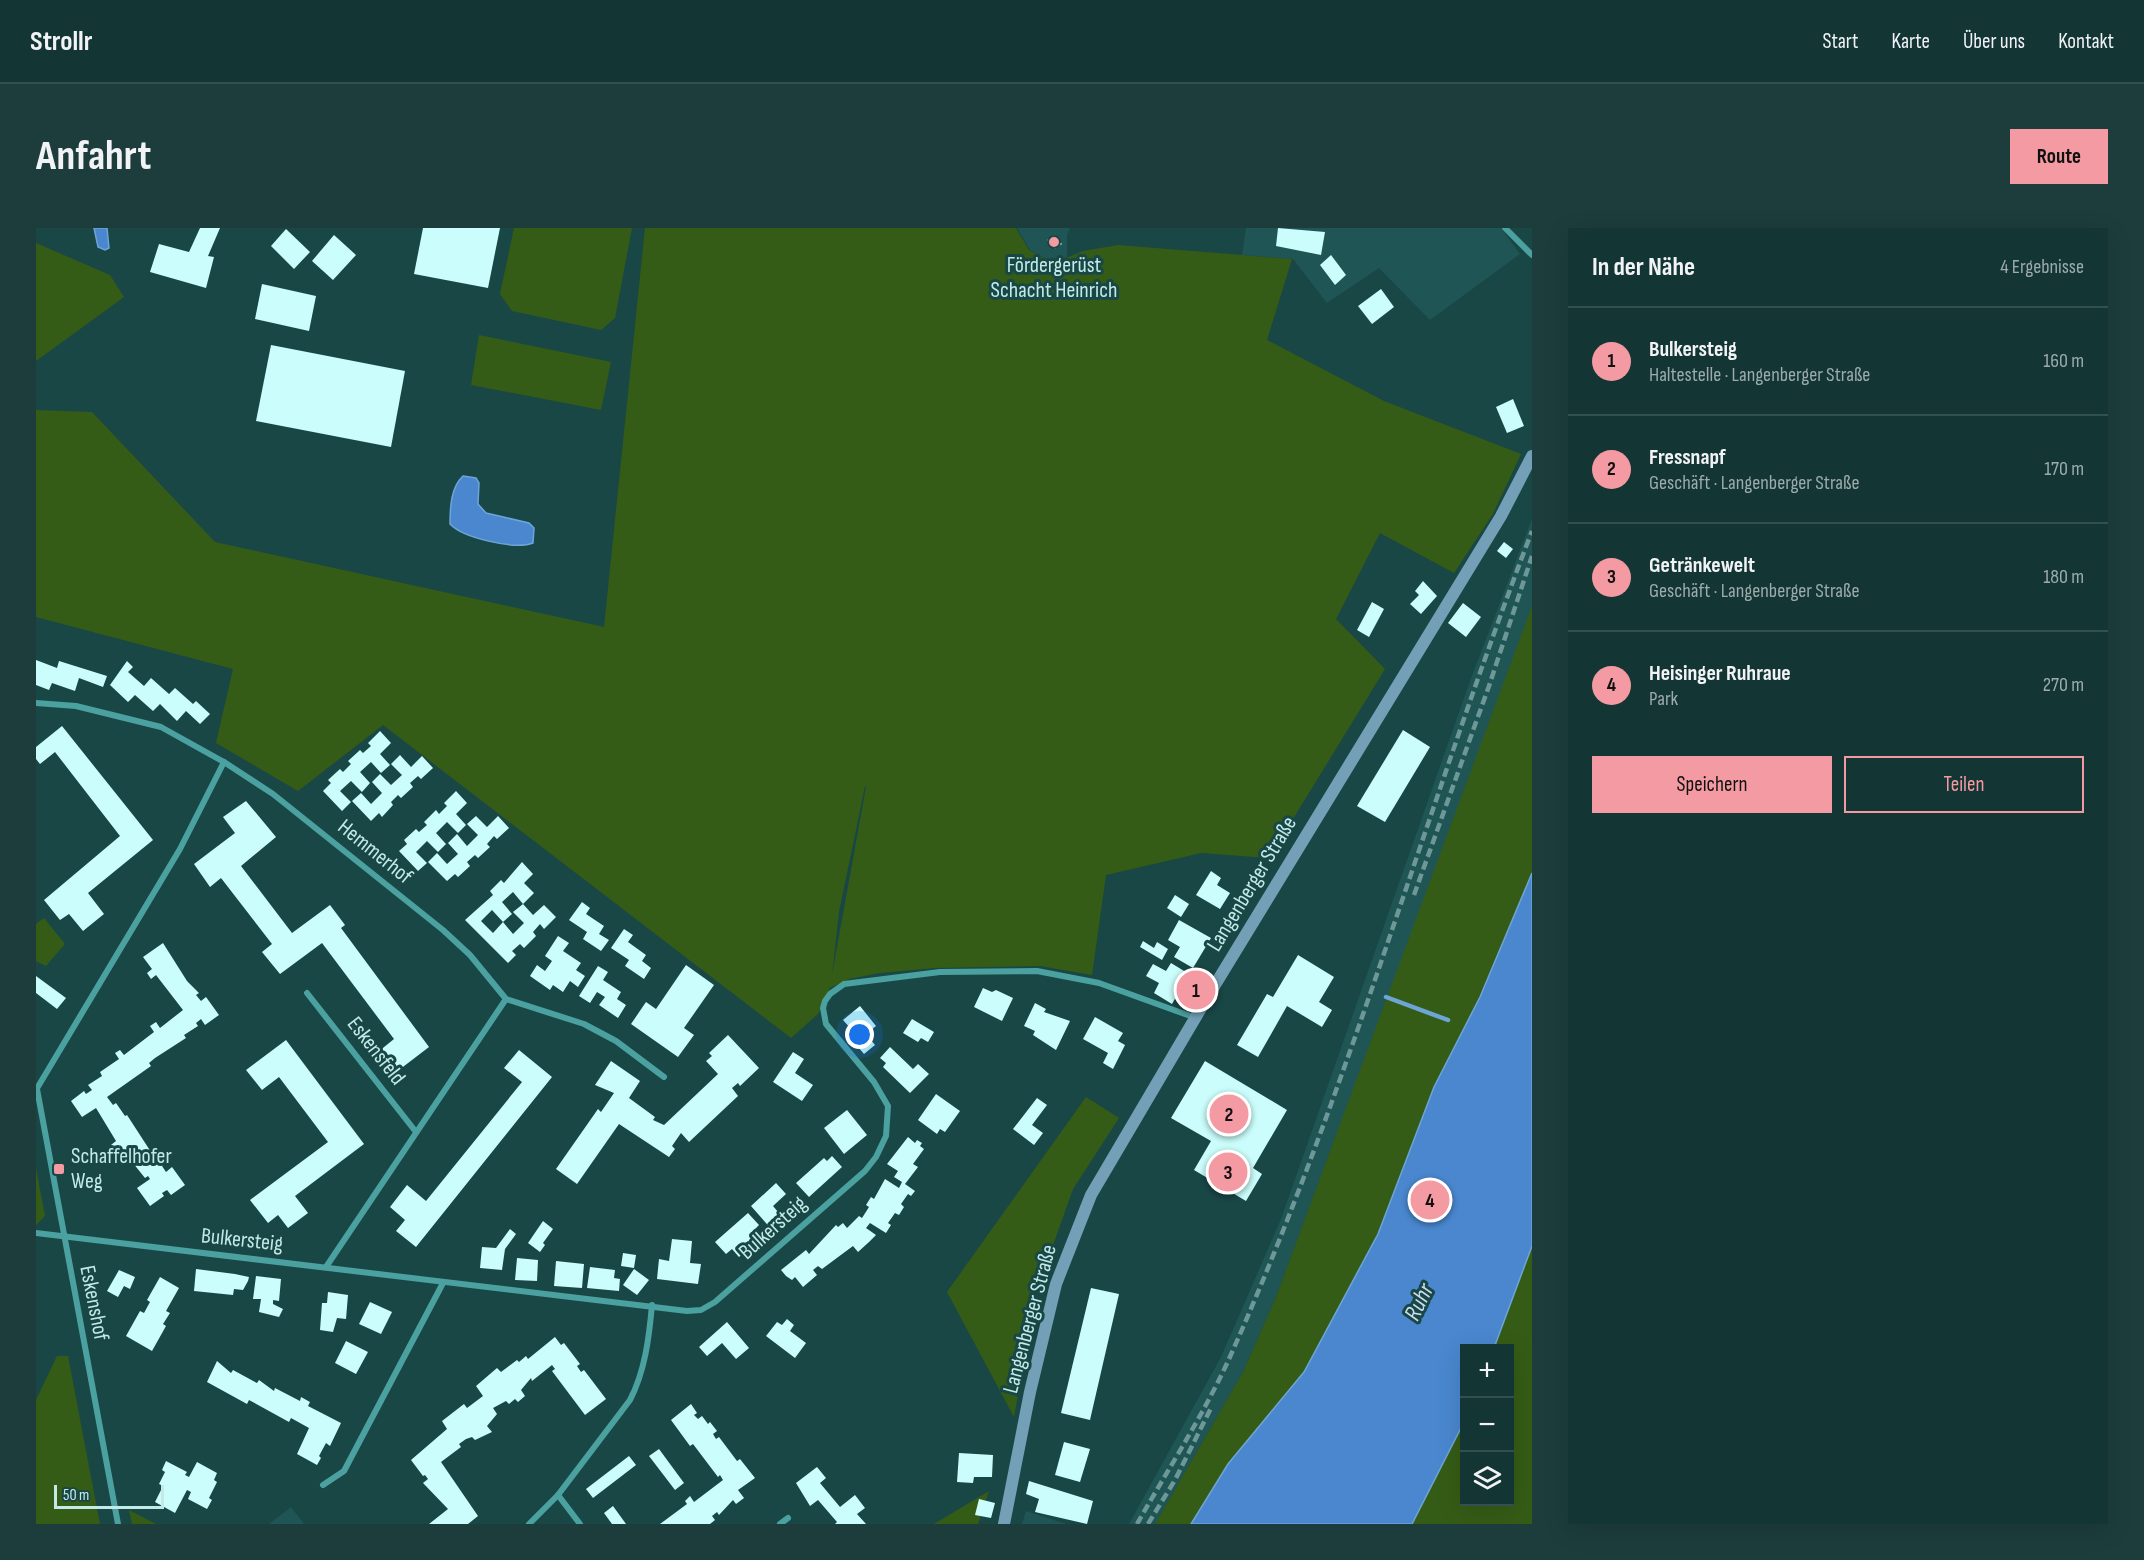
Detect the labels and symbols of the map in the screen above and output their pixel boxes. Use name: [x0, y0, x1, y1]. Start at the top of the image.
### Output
marker: Fördergerüst Schacht Heinrich: [1047, 235, 1061, 249]
place label: Fördergerüst Schacht Heinrich: [991, 252, 1117, 304]
street label: Langenberger Straße: [1201, 812, 1303, 956]
street label: Hemmerhof: [332, 814, 418, 891]
pin: 1: [1176, 968, 1216, 1012]
street label: Eskensfeld: [341, 1012, 411, 1090]
your location: [845, 1020, 874, 1049]
pin: 2: [1210, 1092, 1248, 1136]
place label: Schaffelhofer Weg: [71, 1143, 172, 1195]
pin: 3: [1208, 1150, 1248, 1194]
marker: Schaffelhofer Weg: [52, 1162, 66, 1176]
pin: 4: [1410, 1178, 1450, 1222]
street label: Bulkersteig: [733, 1190, 813, 1266]
street label: Bulkersteig: [200, 1222, 284, 1258]
street label: Langenberger Straße: [997, 1242, 1063, 1396]
street label: Eskenshof: [73, 1263, 115, 1344]
water label: Ruhr: [1398, 1278, 1441, 1325]
scale bar: [54, 1482, 164, 1510]

